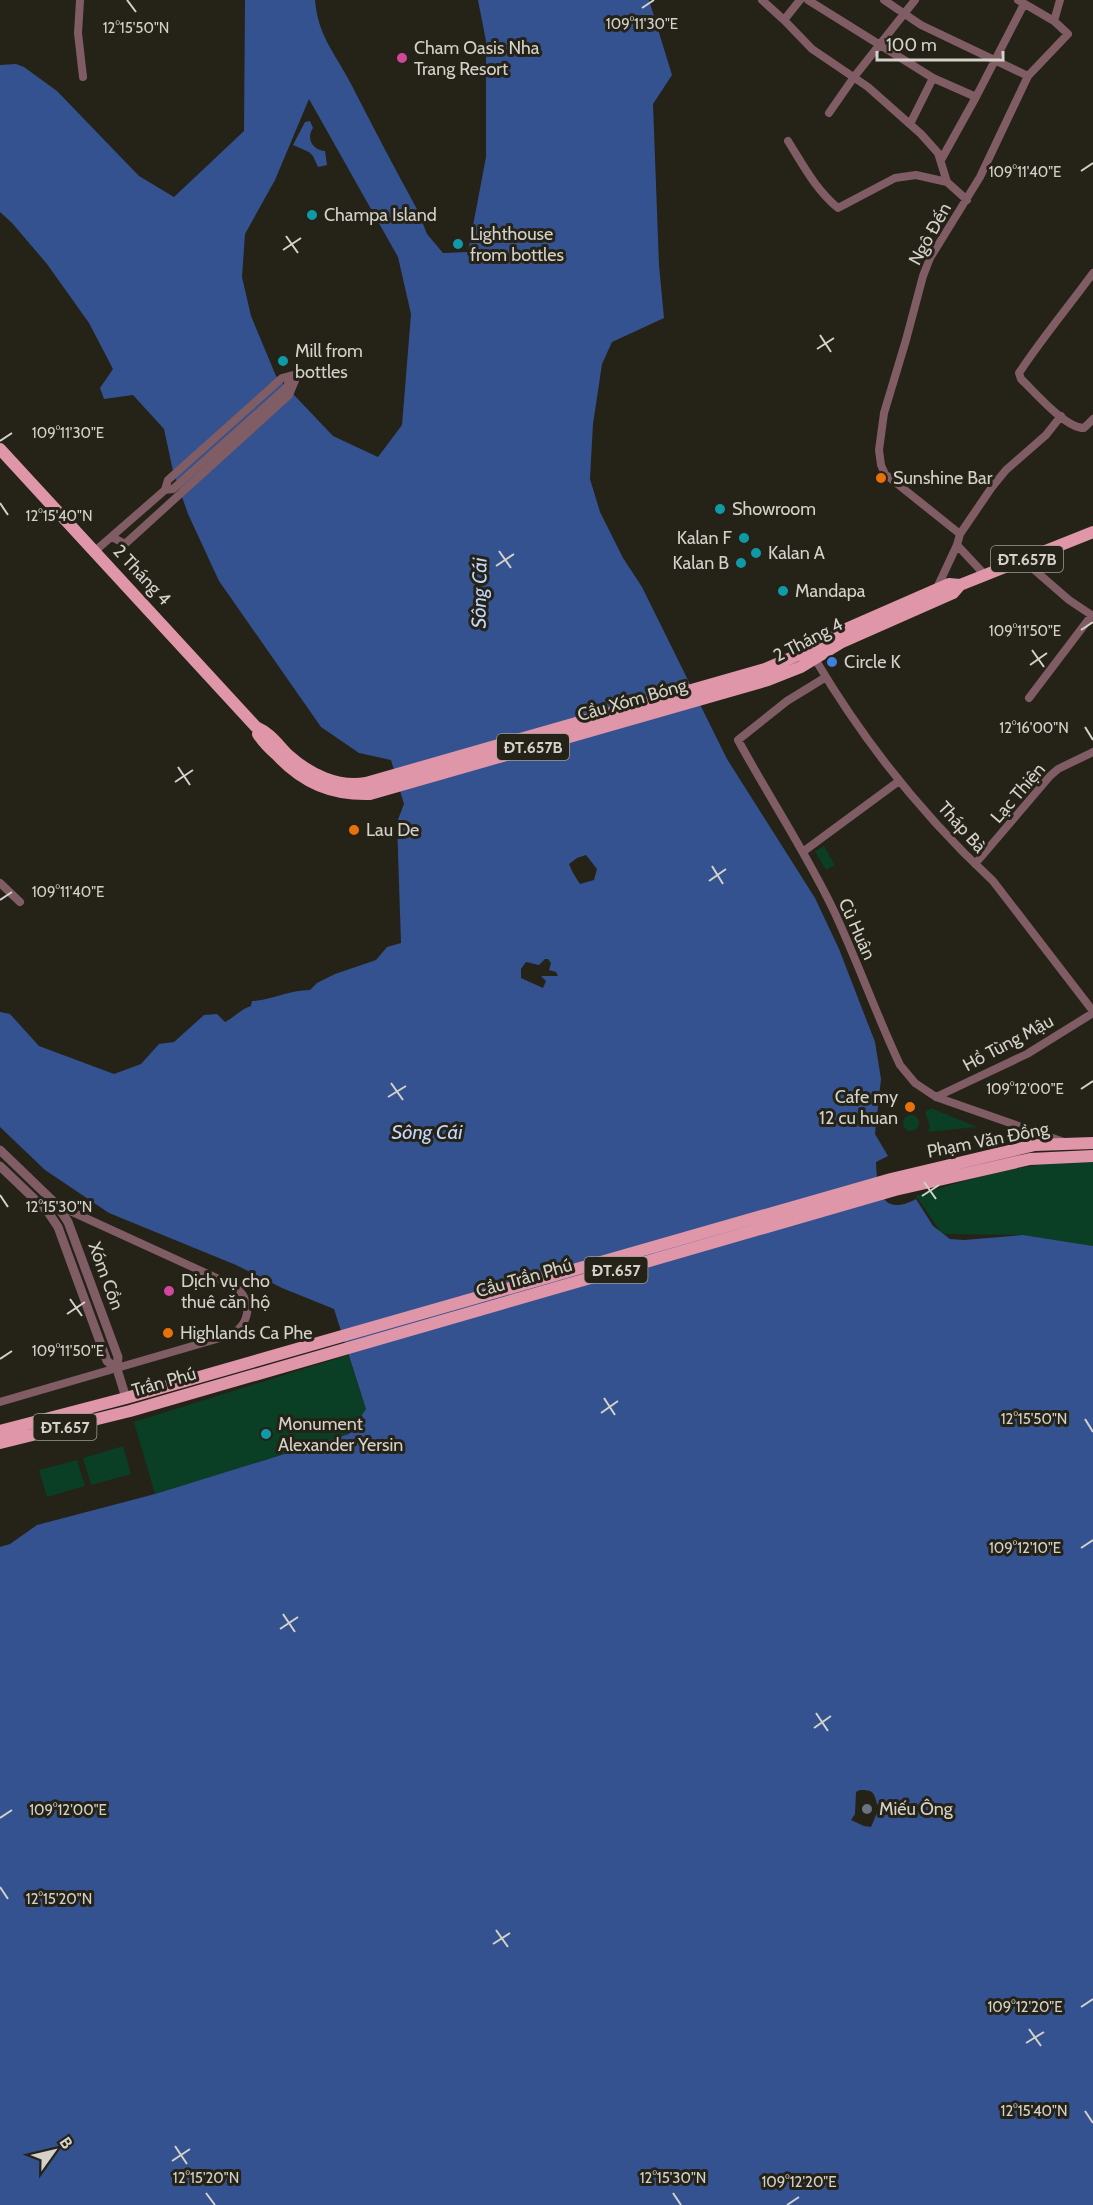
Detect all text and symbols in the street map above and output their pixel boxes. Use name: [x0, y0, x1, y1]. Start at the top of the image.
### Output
text: 109°11'30"E: [606, 15, 678, 33]
text: 12°15'50"N: [103, 19, 169, 37]
scale bar: [877, 24, 1003, 62]
text: 100 m: [886, 34, 937, 56]
place label: Cham Oasis Nha Trang Resort: [414, 37, 540, 80]
marker: Cham Oasis Nha Trang Resort: [395, 51, 409, 65]
text: 109°11'40"E: [989, 163, 1061, 181]
street label: Ngô Đến: [904, 199, 956, 269]
place label: Champa Island: [324, 204, 437, 226]
marker: Champa Island: [305, 208, 319, 222]
place label: Lighthouse from bottles: [470, 223, 564, 266]
marker: Lighthouse from bottles: [451, 237, 465, 251]
place label: Mill from bottles: [295, 340, 363, 383]
marker: Mill from bottles: [276, 354, 290, 368]
text: 109°11'30"E: [32, 424, 104, 442]
place label: Sunshine Bar: [893, 467, 993, 489]
marker: Sunshine Bar: [874, 471, 888, 485]
place label: Showroom: [732, 498, 816, 520]
marker: Showroom: [713, 502, 727, 516]
text: 12°15'40"N: [26, 507, 92, 525]
place label: Kalan F: [677, 527, 733, 549]
marker: Kalan F: [737, 531, 751, 545]
street label: 2 Tháng 4: [108, 540, 176, 610]
place label: Kalan A: [768, 542, 825, 564]
marker: Kalan A: [749, 546, 763, 560]
road number: ĐT.657B: [991, 546, 1063, 572]
place label: Kalan B: [672, 552, 729, 574]
marker: Kalan B: [734, 556, 748, 570]
water label: Sông Cái: [466, 557, 492, 629]
place label: Mandapa: [795, 580, 866, 602]
marker: Mandapa: [776, 584, 790, 598]
street label: 2 Tháng 4: [770, 613, 846, 667]
text: 109°11'50"E: [989, 622, 1061, 640]
place label: Circle K: [844, 651, 902, 673]
marker: Circle K: [825, 655, 839, 669]
street label: Cầu Xóm Bóng: [575, 674, 690, 726]
text: 12°16'00"N: [999, 719, 1069, 737]
road number: ĐT.657B: [497, 734, 569, 760]
street label: Lạc Thiện: [986, 759, 1050, 827]
street label: Tháp Bà: [933, 797, 991, 857]
place label: Lau De: [366, 819, 419, 841]
marker: Lau De: [347, 823, 361, 837]
text: 109°11'40"E: [32, 883, 104, 901]
street label: Cù Huân: [834, 895, 880, 963]
street label: Hồ Tùng Mậu: [959, 1010, 1057, 1076]
text: 109°12'00"E: [986, 1080, 1064, 1098]
place label: Cafe my 12 cu huan: [819, 1086, 898, 1129]
marker: Cafe my 12 cu huan: [903, 1100, 917, 1114]
street label: Phạm Văn Đồng: [925, 1117, 1052, 1163]
water label: Sông Cái: [392, 1120, 463, 1144]
text: 12°15'30"N: [26, 1198, 92, 1216]
street label: Xóm Cồn: [84, 1239, 128, 1313]
street label: Cầu Trần Phú: [473, 1254, 575, 1302]
road number: ĐT.657: [584, 1257, 648, 1283]
place label: Dịch vụ cho thuê căn hộ: [181, 1270, 270, 1313]
marker: Dịch vụ cho thuê căn hộ: [162, 1284, 176, 1298]
place label: Highlands Ca Phe: [180, 1322, 312, 1344]
marker: Highlands Ca Phe: [161, 1326, 175, 1340]
text: 109°11'50"E: [32, 1342, 104, 1360]
street label: Trần Phú: [129, 1362, 199, 1402]
text: 12°15'50"N: [1001, 1410, 1067, 1428]
place label: Monument Alexander Yersin: [278, 1413, 403, 1456]
road number: ĐT.657: [34, 1414, 97, 1440]
marker: Monument Alexander Yersin: [259, 1427, 273, 1441]
text: 109°12'10"E: [989, 1539, 1061, 1557]
place label: Miếu Ông: [879, 1798, 954, 1820]
text: 109°12'00"E: [29, 1801, 107, 1819]
marker: Miếu Ông: [860, 1802, 874, 1816]
text: 12°15'20"N: [26, 1890, 92, 1908]
text: 109°12'20"E: [987, 1998, 1063, 2016]
text: 12°15'40"N: [1001, 2102, 1067, 2120]
north arrow: [24, 2121, 84, 2181]
text: B: [55, 2133, 77, 2152]
text: 12°15'20"N: [173, 2169, 239, 2187]
text: 12°15'30"N: [640, 2169, 706, 2187]
text: 109°12'20"E: [761, 2173, 837, 2191]

